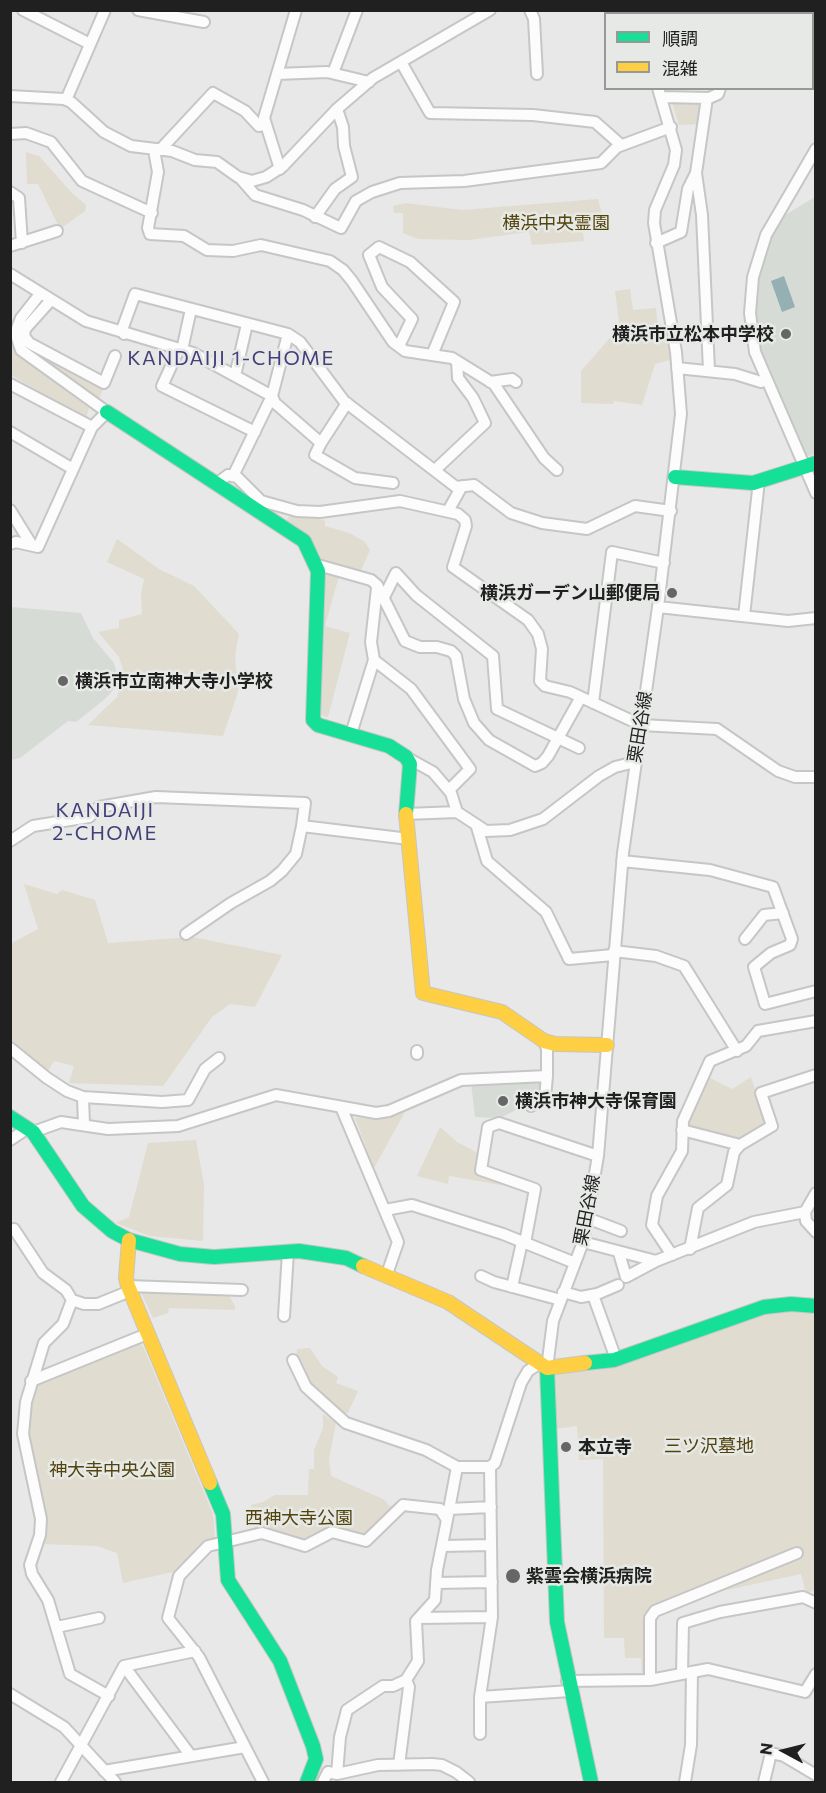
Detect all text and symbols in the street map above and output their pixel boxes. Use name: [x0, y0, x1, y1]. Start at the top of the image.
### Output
legend: [604, 12, 814, 90]
text: 順調: [662, 27, 698, 49]
text: 混雑: [662, 57, 698, 79]
park label: 横浜中央霊園: [502, 212, 610, 234]
place label: 横浜市立松本中学校: [612, 323, 774, 345]
marker: 横浜市立松本中学校: [779, 327, 793, 341]
district label: KANDAIJI 1-CHOME: [127, 346, 335, 370]
place label: 横浜ガーデン山郵便局: [480, 582, 660, 604]
marker: 横浜ガーデン山郵便局: [665, 586, 679, 600]
place label: 横浜市立南神大寺小学校: [75, 670, 273, 692]
marker: 横浜市立南神大寺小学校: [56, 674, 70, 688]
street label: 栗田谷線: [624, 690, 656, 764]
district label: KANDAIJI 2-CHOME: [52, 798, 158, 845]
place label: 横浜市神大寺保育園: [515, 1090, 677, 1112]
marker: 横浜市神大寺保育園: [496, 1094, 510, 1108]
street label: 栗田谷線: [570, 1173, 604, 1247]
park label: 三ツ沢墓地: [664, 1435, 754, 1457]
place label: 本立寺: [578, 1436, 632, 1458]
marker: 本立寺: [559, 1440, 573, 1454]
park label: 神大寺中央公園: [49, 1459, 175, 1481]
park label: 西神大寺公園: [245, 1507, 353, 1529]
place label: 紫雲会横浜病院: [526, 1565, 652, 1587]
marker: 紫雲会横浜病院: [504, 1567, 522, 1585]
north arrow: [754, 1721, 814, 1781]
text: N: [755, 1742, 776, 1756]

